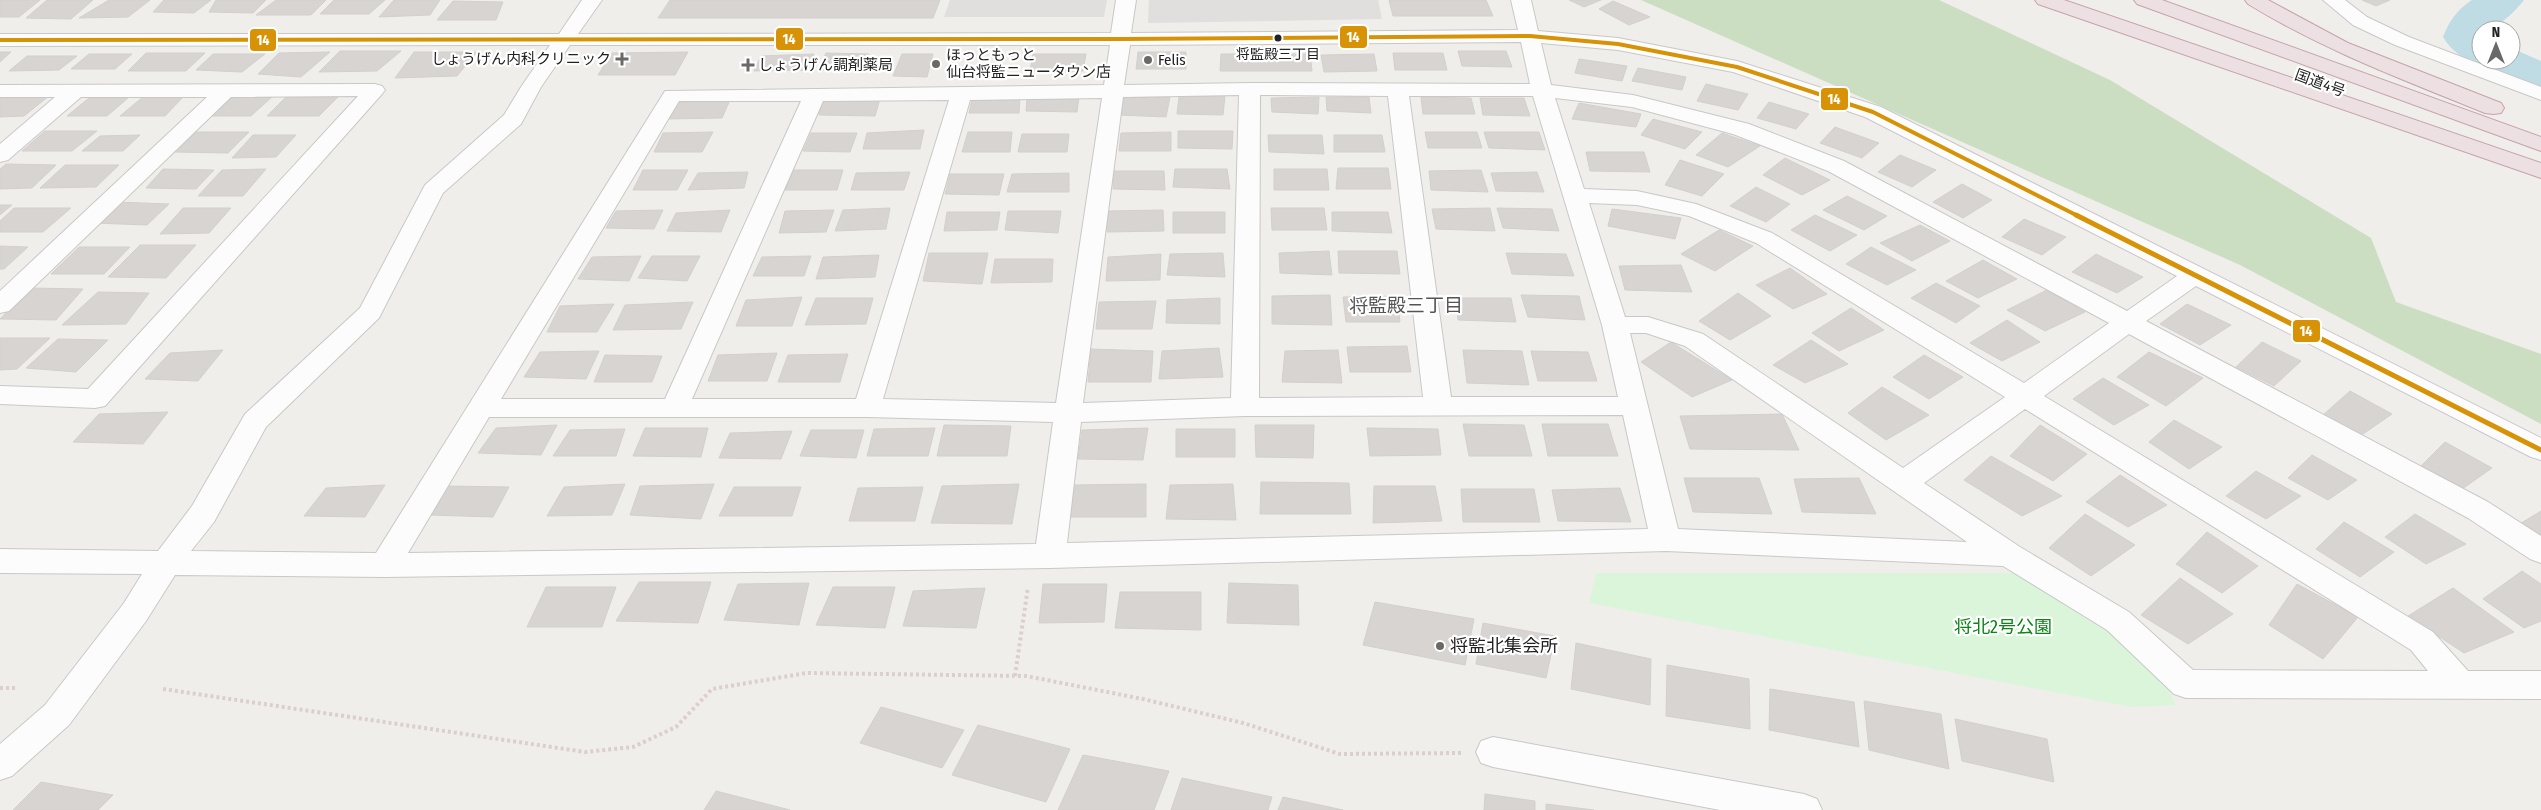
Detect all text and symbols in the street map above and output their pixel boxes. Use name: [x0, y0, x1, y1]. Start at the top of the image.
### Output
north arrow: [2471, 20, 2521, 70]
text: N: [2492, 24, 2500, 41]
line badge: 14: [1339, 25, 1368, 49]
line badge: 14: [775, 27, 804, 51]
line badge: 14: [249, 28, 277, 52]
text: 14: [1346, 29, 1360, 46]
text: 14: [782, 31, 796, 48]
text: 14: [256, 32, 270, 49]
marker: 将監殿三丁目: [1273, 33, 1283, 43]
place label: ほっともっと 仙台将監ニュータウン店: [946, 46, 1111, 81]
place label: 将監殿三丁目: [1236, 46, 1320, 63]
place label: しょうげん内科クリニック: [431, 50, 611, 68]
place label: Felis: [1158, 51, 1186, 69]
marker: しょうげん内科クリニック: [615, 52, 629, 66]
marker: Felis: [1142, 54, 1154, 66]
place label: しょうげん調剤薬局: [758, 56, 893, 74]
marker: ほっともっと 仙台将監ニュータウン店: [930, 58, 942, 70]
marker: しょうげん調剤薬局: [742, 59, 754, 71]
street label: 国道4号: [2292, 66, 2348, 100]
line badge: 14: [1820, 87, 1849, 111]
text: 14: [1827, 91, 1841, 108]
district label: 将監殿三丁目: [1349, 294, 1463, 317]
line badge: 14: [2292, 319, 2321, 343]
text: 14: [2299, 323, 2313, 340]
park label: 将北2号公園: [1954, 616, 2052, 638]
place label: 将監北集会所: [1450, 635, 1558, 657]
marker: 将監北集会所: [1434, 640, 1446, 652]

